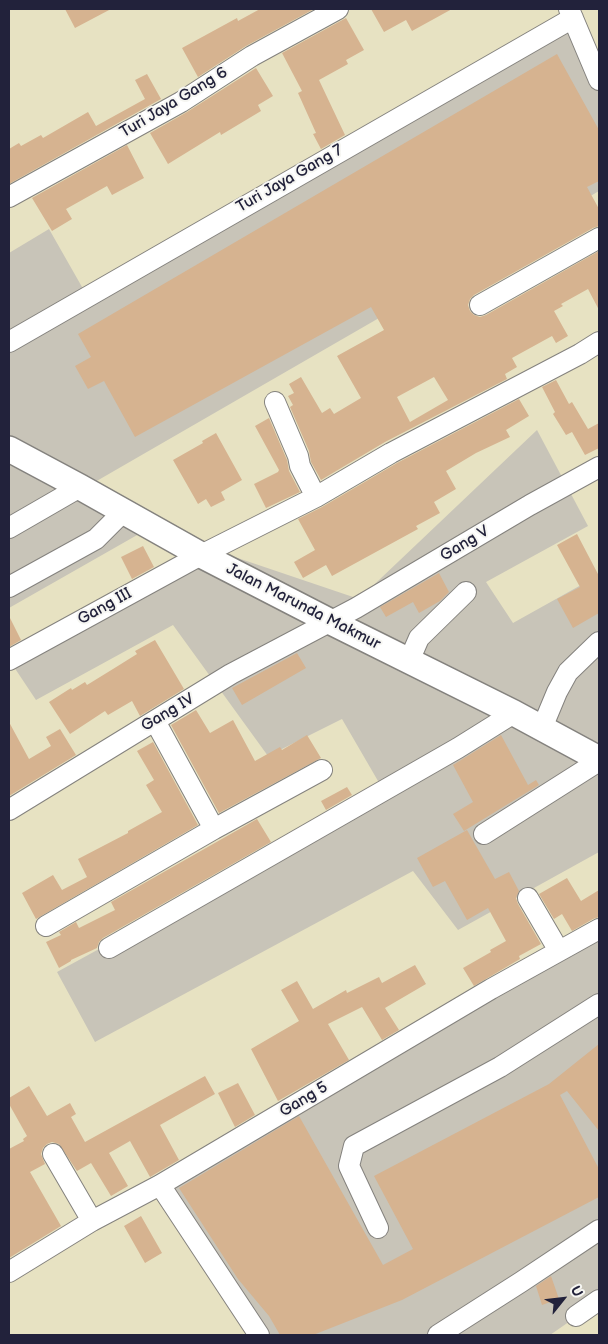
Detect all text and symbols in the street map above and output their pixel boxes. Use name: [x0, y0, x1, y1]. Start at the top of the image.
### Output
street label: Turi Jaya Gang 6: [117, 63, 231, 143]
street label: Turi Jaya Gang 7: [233, 141, 347, 217]
street label: Gang V: [437, 522, 493, 566]
street label: Jalan Marunda Makmur: [223, 560, 383, 654]
street label: Gang III: [75, 584, 135, 630]
street label: Gang IV: [138, 690, 198, 736]
street label: Gang 5: [276, 1078, 332, 1122]
north arrow: [538, 1274, 588, 1324]
text: U: [567, 1283, 586, 1300]

